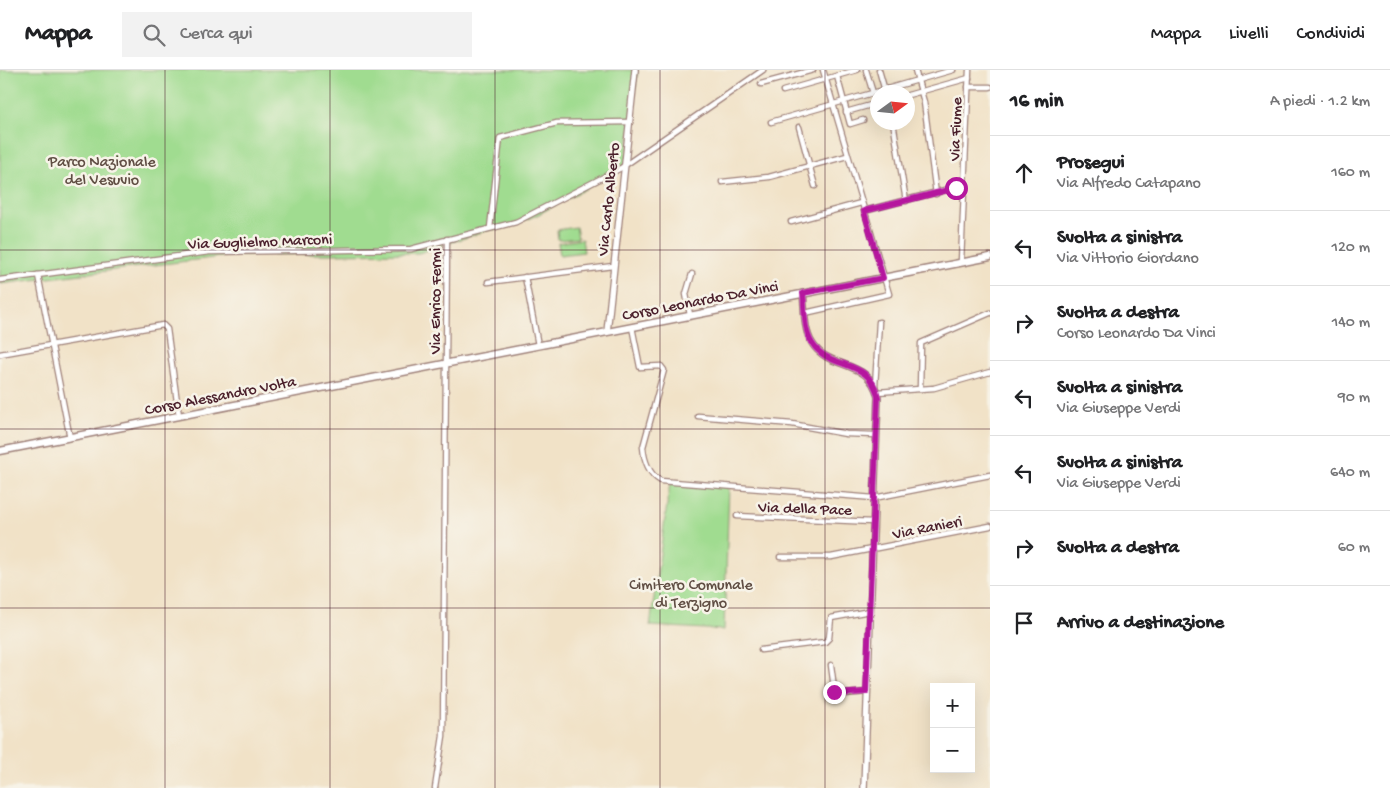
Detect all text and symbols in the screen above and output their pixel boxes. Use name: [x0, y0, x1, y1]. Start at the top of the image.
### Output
search box: [122, 12, 472, 57]
text: Mappa: [25, 20, 92, 49]
icon: search: [140, 21, 168, 49]
text: Cerca qui: [180, 23, 253, 46]
text: Mappa: [1151, 24, 1201, 45]
text: Livelli: [1229, 24, 1269, 45]
text: Condividi: [1297, 24, 1365, 45]
north arrow: [870, 85, 915, 130]
text: 16 min: [1010, 90, 1064, 115]
text: A piedi · 1.2 km: [1270, 93, 1370, 112]
street label: Via Fiume: [947, 96, 968, 162]
street label: Via Carlo Alberto: [595, 142, 626, 258]
text: Prosegui: [1057, 152, 1125, 175]
park label: Parco Nazionale del Vesuvio: [47, 154, 156, 191]
icon: ahead: [1010, 159, 1038, 187]
text: 160 m: [1331, 164, 1370, 183]
text: Via Alfredo Catapano: [1057, 175, 1201, 194]
route start: [945, 177, 968, 200]
text: Svolta a sinistra: [1057, 227, 1182, 250]
street label: Via Guglielmo Marconi: [187, 231, 333, 256]
icon: left: [1010, 234, 1038, 262]
text: 120 m: [1331, 239, 1370, 258]
street label: Via Enrico Fermi: [428, 248, 447, 355]
text: Via Vittorio Giordano: [1057, 250, 1199, 269]
street label: Corso Leonardo Da Vinci: [621, 278, 780, 327]
text: Svolta a destra: [1057, 302, 1179, 325]
icon: right: [1010, 309, 1038, 337]
text: 140 m: [1332, 314, 1370, 333]
text: Corso Leonardo Da Vinci: [1057, 325, 1216, 344]
street label: Corso Alessandro Volta: [144, 373, 299, 421]
text: Svolta a sinistra: [1057, 377, 1182, 400]
icon: left: [1010, 384, 1038, 412]
text: 90 m: [1338, 389, 1370, 408]
text: Via Giuseppe Verdi: [1057, 400, 1181, 419]
text: Svolta a sinistra: [1057, 452, 1182, 475]
icon: left: [1010, 459, 1038, 487]
text: 640 m: [1330, 464, 1370, 483]
text: Via Giuseppe Verdi: [1057, 475, 1181, 494]
street label: Via della Pace: [757, 499, 853, 522]
street label: Via Ranieri: [890, 513, 964, 546]
icon: right: [1010, 534, 1038, 562]
text: Svolta a destra: [1057, 537, 1179, 560]
text: 60 m: [1338, 539, 1370, 558]
park label: Cimitero Comunale di Terzigno: [629, 577, 754, 614]
icon: arrive: [1010, 609, 1038, 637]
text: Arrivo a destinazione: [1057, 612, 1224, 635]
route end: [823, 681, 846, 704]
map controls: [930, 683, 975, 773]
button: +: [930, 683, 975, 728]
button: −: [930, 728, 975, 773]

